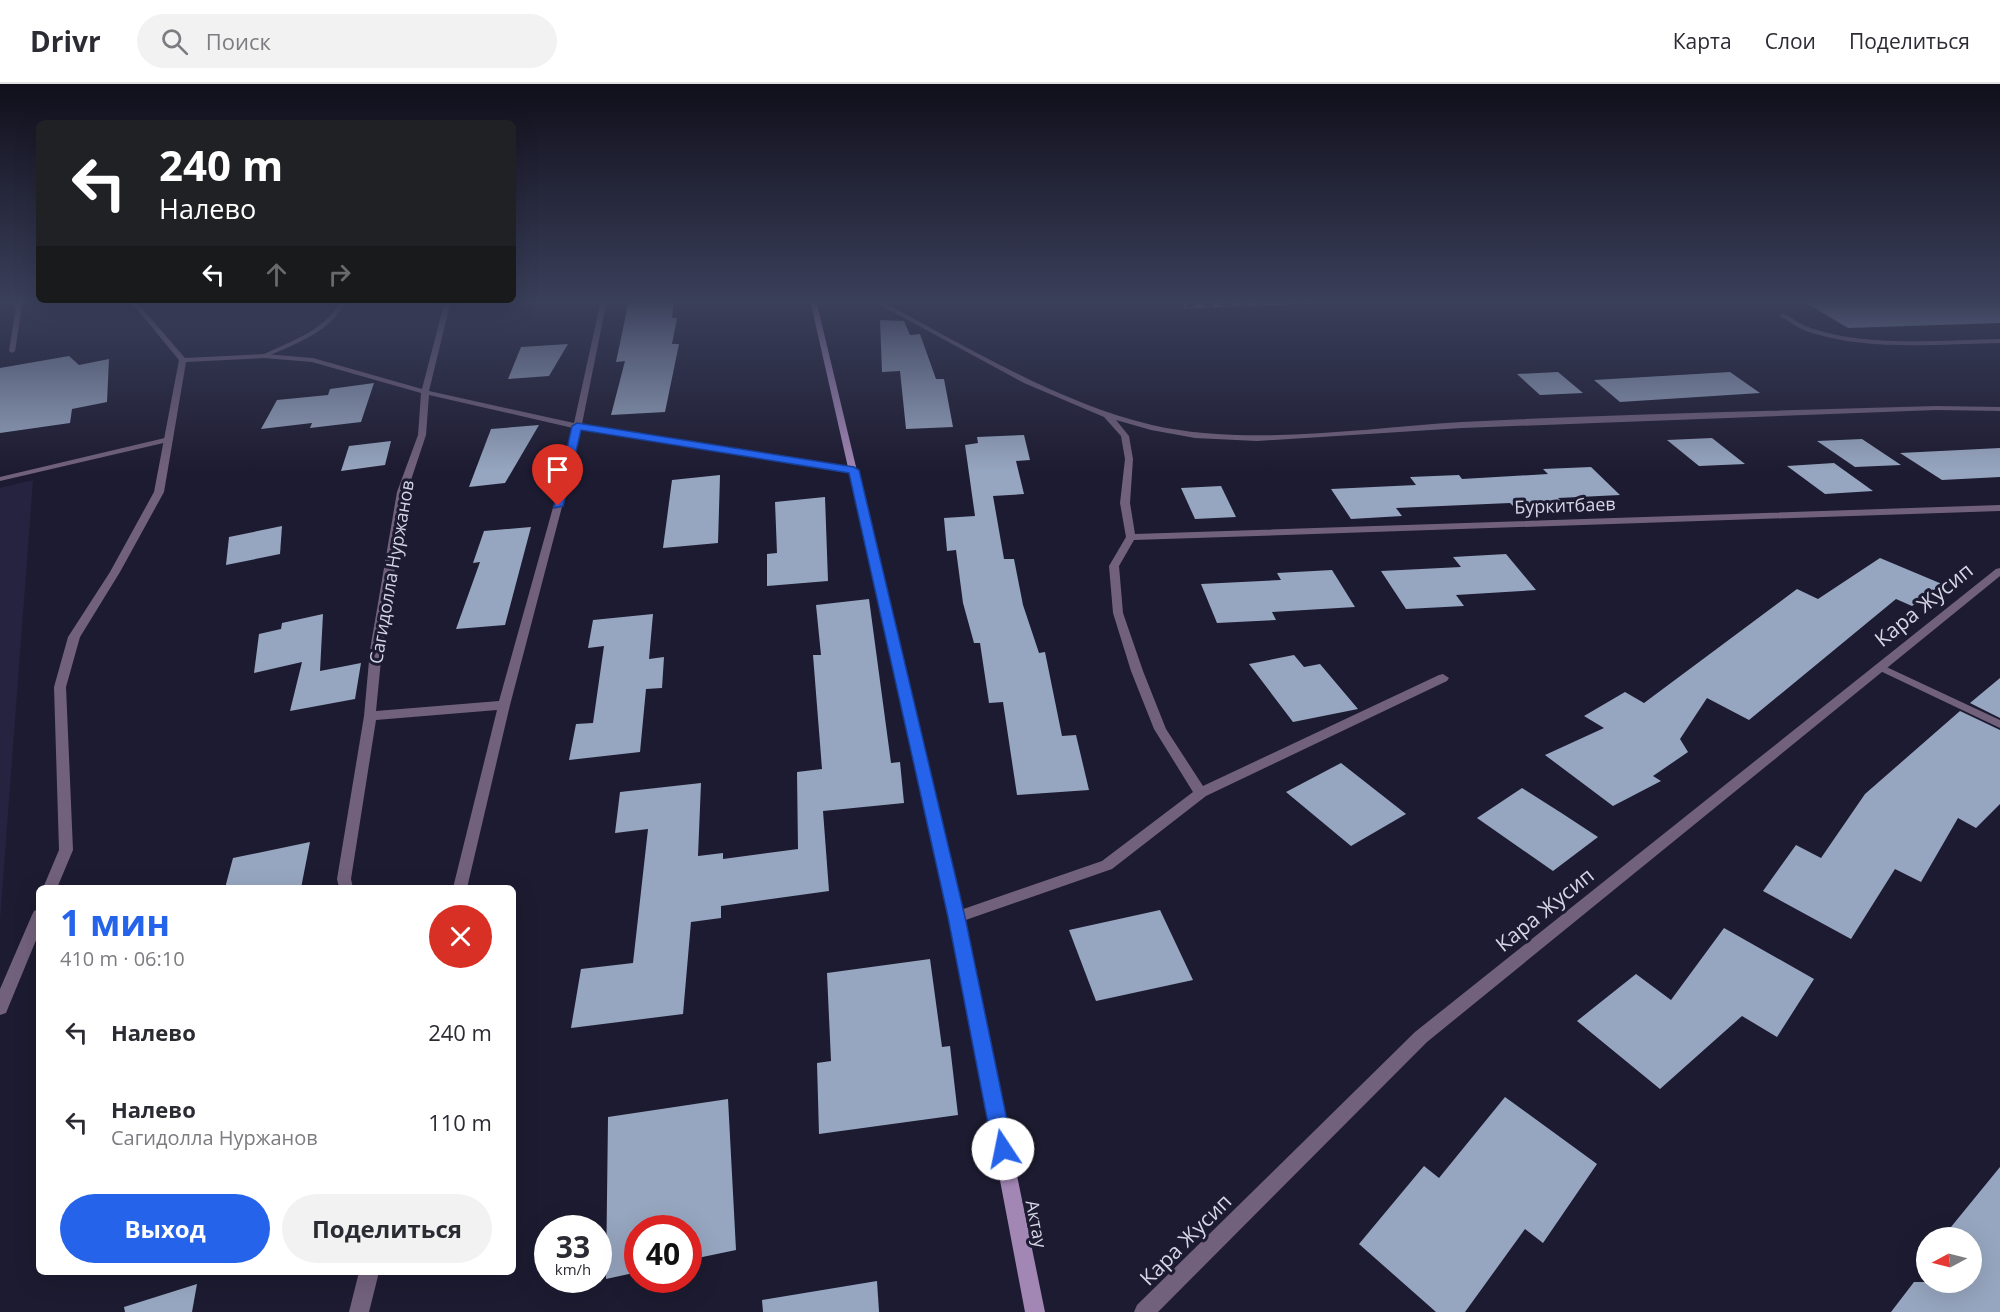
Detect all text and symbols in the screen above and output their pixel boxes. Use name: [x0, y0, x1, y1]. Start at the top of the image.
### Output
search box: [137, 14, 557, 68]
text: Drivr: [30, 22, 101, 60]
icon: search: [158, 25, 191, 58]
text: Поиск: [206, 26, 271, 56]
text: Карта: [1673, 27, 1732, 55]
text: Слои: [1765, 27, 1816, 55]
text: Поделиться: [1849, 27, 1970, 55]
text: 240 m: [159, 136, 283, 193]
icon: left: [60, 144, 138, 222]
text: Налево: [159, 190, 256, 227]
icon: left: [197, 258, 230, 291]
icon: ahead: [260, 258, 293, 291]
icon: right: [323, 258, 356, 291]
pin: [532, 444, 583, 506]
icon: arrive: [541, 453, 574, 486]
street label: Сагидолла Нуржанов: [363, 478, 419, 666]
street label: Буркитбаев: [1514, 491, 1616, 519]
street label: Кара Жусип: [1868, 556, 1978, 653]
street label: Кара Жусип: [1489, 861, 1599, 958]
text: 1 мин: [60, 898, 170, 947]
button: close: [429, 905, 492, 968]
text: 410 m · 06:10: [60, 945, 185, 972]
icon: left: [60, 1016, 93, 1049]
text: Налево: [111, 1017, 196, 1047]
text: 240 m: [428, 1017, 492, 1047]
text: Налево: [111, 1094, 196, 1124]
icon: left: [60, 1106, 93, 1139]
text: 110 m: [428, 1107, 492, 1137]
position arrow: [971, 1117, 1035, 1181]
text: Сагидолла Нуржанов: [111, 1124, 318, 1151]
street label: Кара Жусип: [1133, 1187, 1237, 1291]
button: Выход: [60, 1194, 270, 1263]
button: Поделиться: [282, 1194, 492, 1263]
street label: Актау: [1021, 1198, 1054, 1251]
speed limit sign: 40: [624, 1215, 702, 1293]
text: 33: [556, 1226, 590, 1267]
north arrow: [1916, 1227, 1982, 1293]
map controls: [1916, 1227, 1982, 1293]
text: km/h: [555, 1259, 591, 1279]

